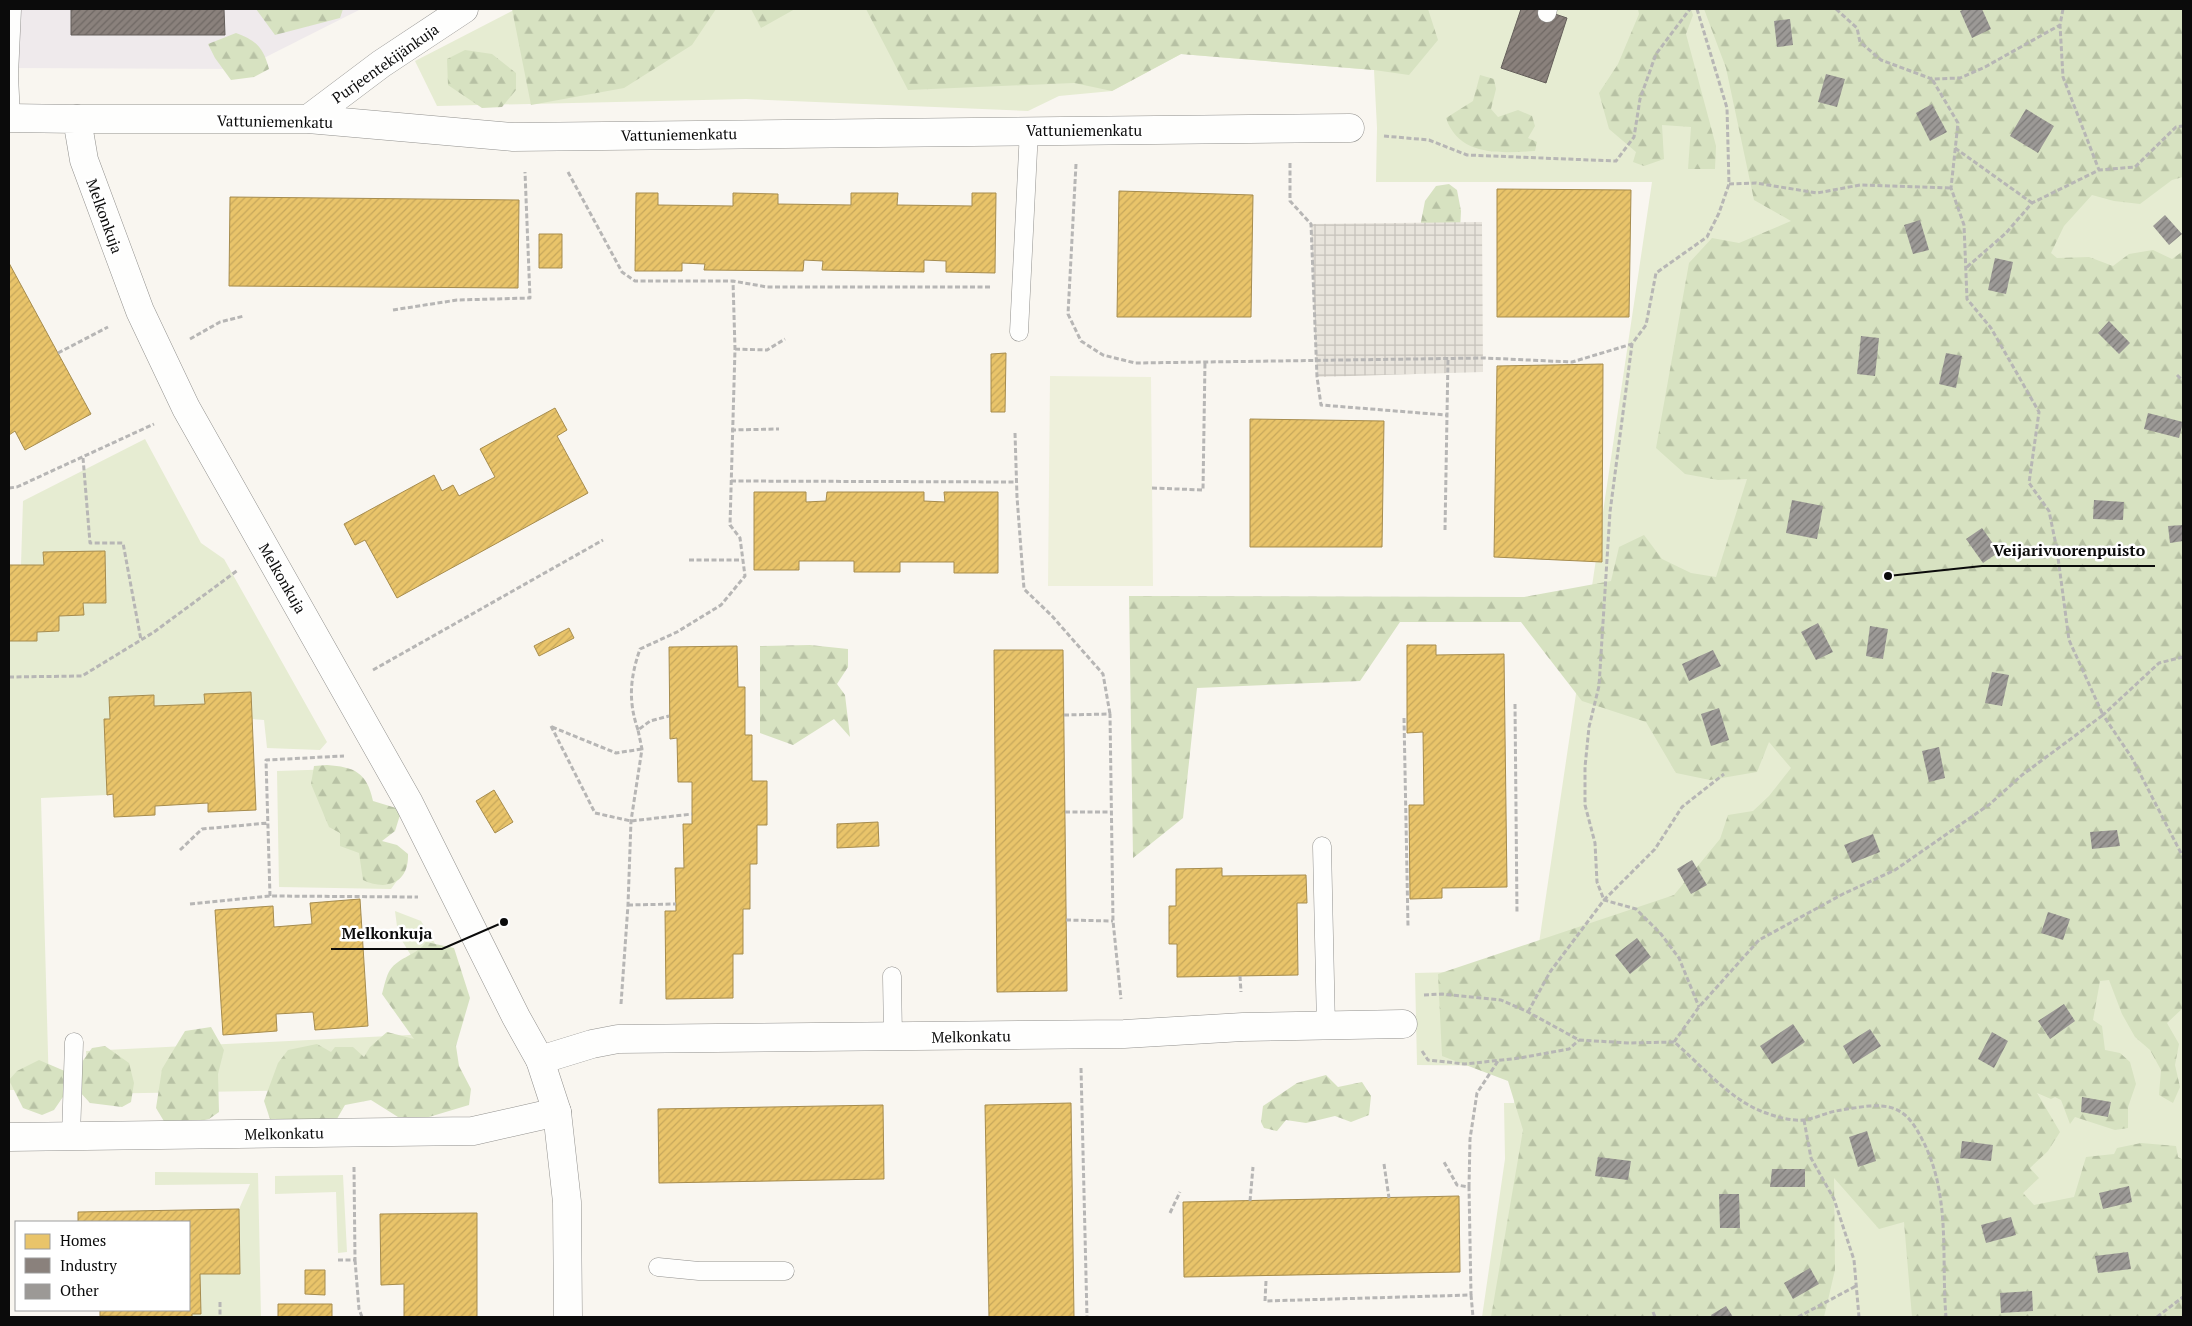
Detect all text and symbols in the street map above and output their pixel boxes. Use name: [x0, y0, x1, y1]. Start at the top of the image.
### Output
street label: Purjeentekijänkuja: [328, 18, 443, 107]
street label: Vattuniemenkatu: [217, 110, 334, 132]
street label: Vattuniemenkatu: [1026, 120, 1142, 140]
street label: Vattuniemenkatu: [621, 123, 738, 145]
street label: Melkonkuja: [82, 176, 128, 257]
callout: Veijarivuorenpuisto: [1982, 535, 2155, 566]
street label: Melkonkuja: [255, 539, 311, 617]
text: Veijarivuorenpuisto: [1993, 539, 2146, 561]
callout: Melkonkuja: [331, 918, 442, 949]
text: Melkonkuja: [342, 922, 433, 944]
street label: Melkonkatu: [931, 1025, 1011, 1047]
street label: Melkonkatu: [244, 1122, 324, 1144]
legend: [15, 1221, 190, 1311]
text: Homes: [60, 1230, 106, 1250]
text: Industry: [60, 1255, 117, 1275]
text: Other: [60, 1280, 99, 1300]

